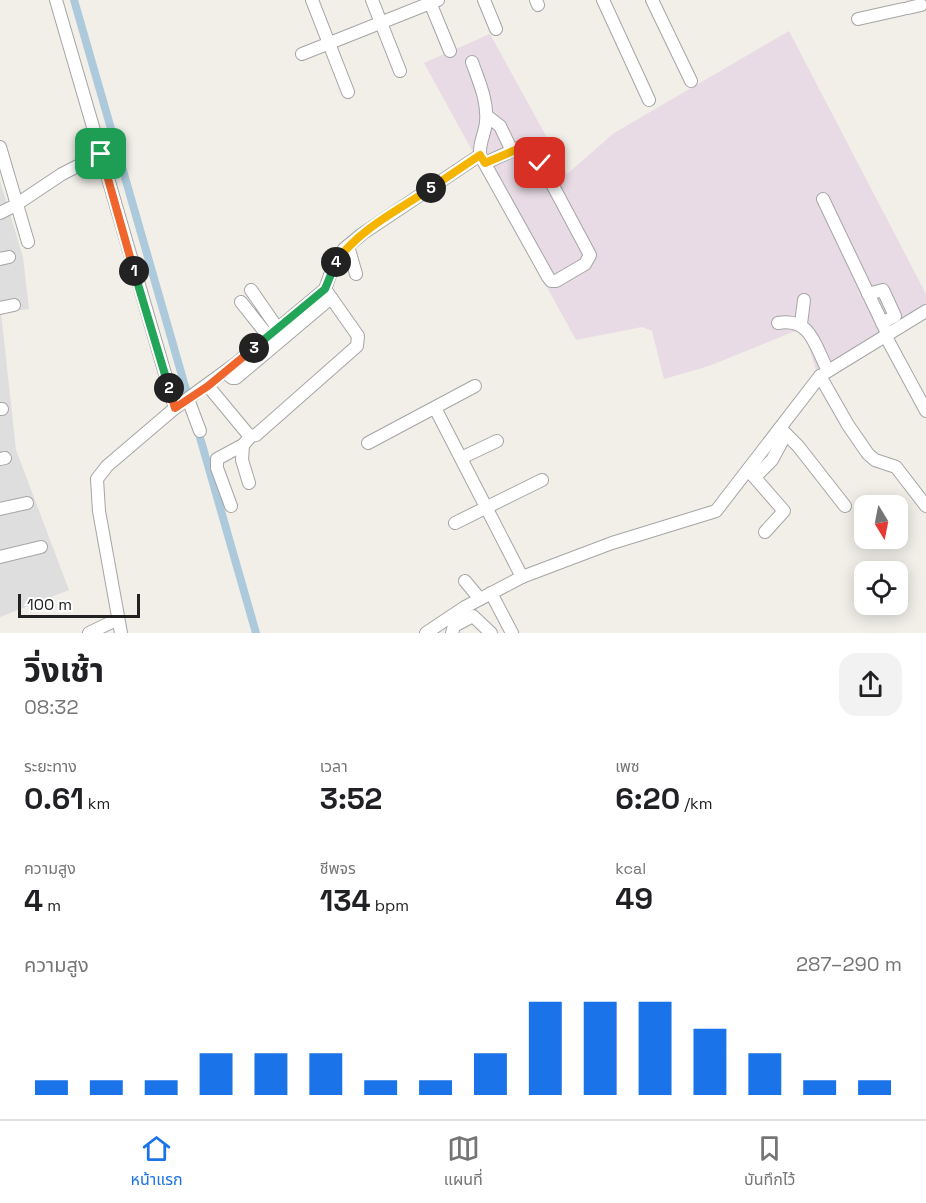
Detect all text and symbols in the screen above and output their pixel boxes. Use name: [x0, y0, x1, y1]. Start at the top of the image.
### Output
pin: [75, 128, 126, 179]
icon: arrive: [84, 137, 117, 170]
pin: [514, 137, 565, 188]
icon: check: [523, 146, 556, 179]
pin: 5: [416, 173, 446, 203]
text: 5: [426, 177, 436, 198]
pin: 4: [321, 247, 351, 277]
text: 4: [331, 251, 341, 272]
pin: 1: [119, 256, 149, 286]
text: 1: [130, 260, 138, 281]
pin: 3: [239, 333, 269, 363]
text: 3: [249, 337, 259, 358]
pin: 2: [154, 373, 184, 403]
text: 2: [164, 377, 174, 398]
north arrow: [854, 495, 908, 549]
map controls: [854, 495, 908, 615]
button: locate: [854, 561, 908, 615]
scale bar: [18, 591, 140, 618]
text: 100 m: [27, 594, 72, 615]
text: วิ่งเช้า: [24, 650, 104, 692]
button: share: [839, 653, 902, 716]
text: 08:32: [24, 694, 78, 720]
text: ระยะทาง: [24, 756, 77, 777]
text: เวลา: [320, 756, 348, 777]
text: เพซ: [615, 756, 640, 777]
text: 0.61: [24, 779, 84, 818]
text: 3:52: [320, 779, 382, 818]
text: 6:20: [615, 779, 680, 818]
text: km: [84, 793, 110, 814]
text: /km: [680, 793, 712, 814]
text: ความสูง: [24, 858, 76, 879]
text: ชีพจร: [320, 858, 356, 879]
text: kcal: [615, 858, 646, 879]
text: 49: [615, 879, 653, 918]
text: 4: [24, 881, 43, 920]
text: 134: [320, 881, 371, 920]
text: m: [43, 895, 61, 916]
text: bpm: [371, 895, 409, 916]
text: 287–290 m: [796, 951, 902, 977]
text: ความสูง: [24, 952, 89, 978]
tab: หน้าแรก: [131, 1132, 183, 1192]
tab: แผนที่: [444, 1132, 483, 1192]
tab: บันทึกไว้: [744, 1132, 795, 1192]

